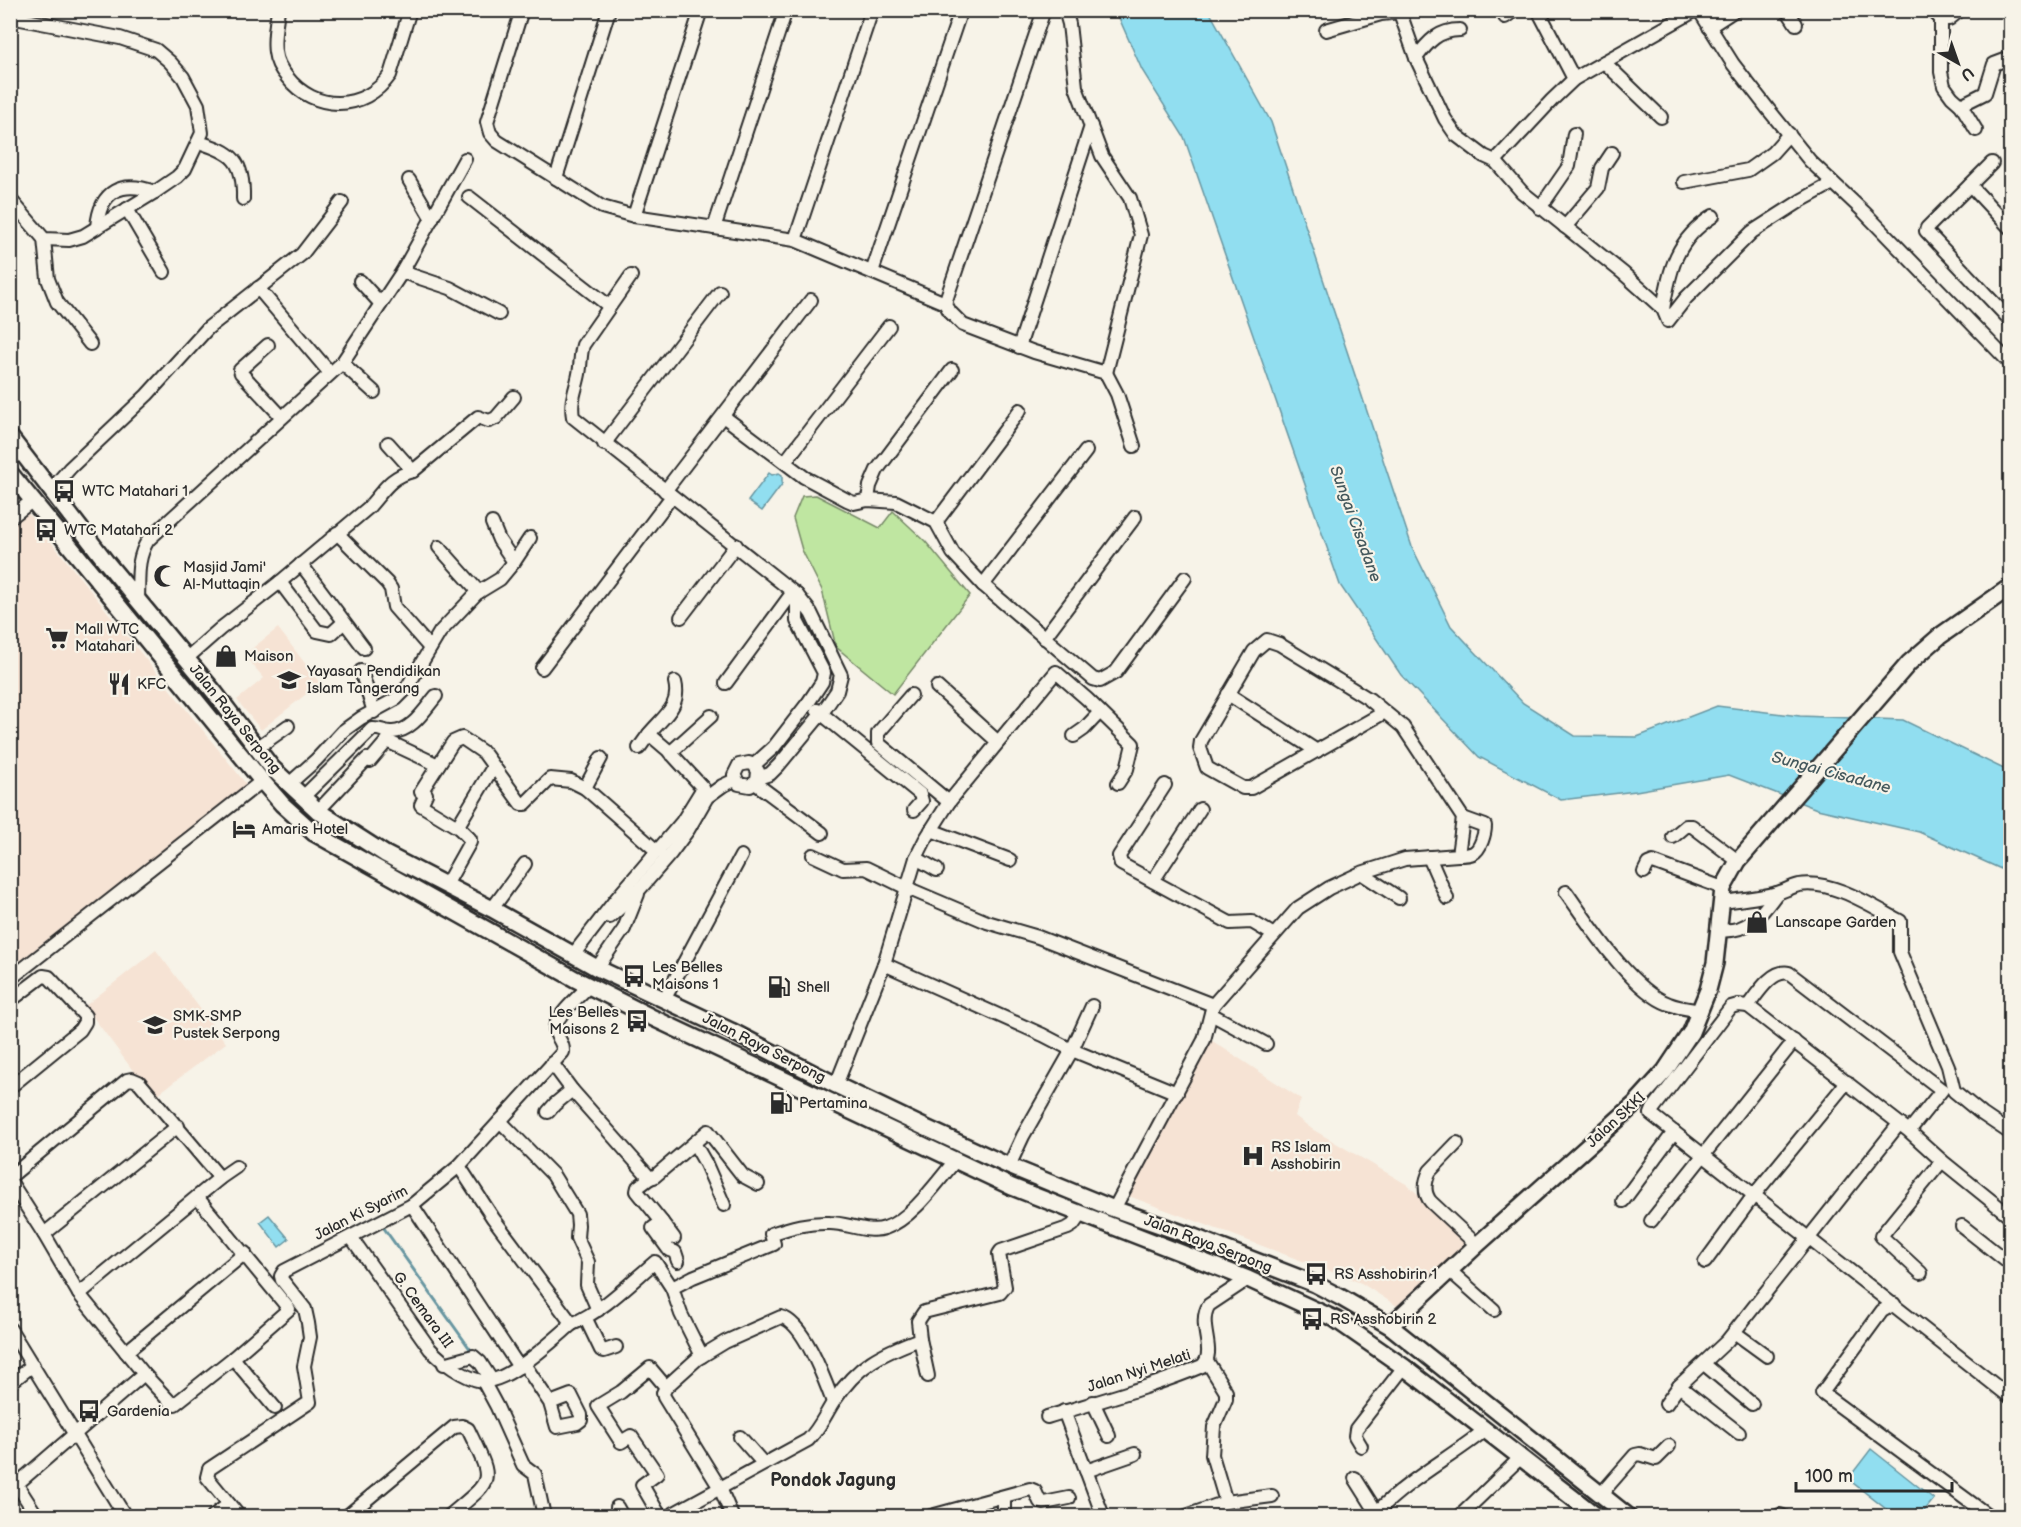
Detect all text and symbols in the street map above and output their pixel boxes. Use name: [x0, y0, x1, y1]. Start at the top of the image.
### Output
north arrow: [1928, 33, 1988, 93]
text: U: [1956, 62, 1977, 84]
water label: Sungai Cisadane: [1325, 463, 1385, 585]
bus stop icon: WTC Matahari 1: [51, 478, 77, 504]
place label: WTC Matahari 1: [82, 482, 188, 501]
bus stop icon: WTC Matahari 2: [33, 517, 59, 543]
place label: WTC Matahari 2: [64, 521, 173, 540]
place label: Masjid Jami' Al-Muttaqin: [183, 558, 266, 594]
mosque icon: Masjid Jami' Al-Muttaqin: [152, 563, 178, 589]
place label: Mall WTC Matahari: [75, 620, 139, 656]
supermarket icon: Mall WTC Matahari: [44, 625, 70, 651]
shop icon: Maison: [213, 643, 239, 669]
place label: Maison: [244, 647, 293, 666]
street label: Jalan Raya Serpong: [185, 660, 285, 778]
place label: Yayasan Pendidikan Islam Tangerang: [306, 662, 441, 698]
school or university icon: Yayasan Pendidikan Islam Tangerang: [276, 667, 302, 693]
restaurant icon: KFC: [106, 671, 132, 697]
place label: KFC: [137, 675, 167, 694]
water label: Sungai Cisadane: [1769, 748, 1893, 798]
hotel icon: Amaris Hotel: [231, 816, 257, 842]
place label: Amaris Hotel: [262, 820, 348, 839]
shop icon: Lanscape Garden: [1744, 909, 1770, 935]
place label: Lanscape Garden: [1775, 913, 1896, 932]
place label: Les Belles Maisons 1: [652, 958, 723, 994]
bus stop icon: Les Belles Maisons 1: [621, 963, 647, 989]
fuel station icon: Shell: [766, 974, 792, 1000]
place label: Shell: [797, 978, 830, 997]
place label: Les Belles Maisons 2: [548, 1003, 620, 1039]
place label: SMK-SMP Pustek Serpong: [173, 1007, 280, 1043]
bus stop icon: Les Belles Maisons 2: [624, 1008, 650, 1034]
street label: Jalan Raya Serpong: [699, 1009, 829, 1087]
school or university icon: SMK-SMP Pustek Serpong: [142, 1012, 168, 1038]
street label: Jalan SKKI: [1583, 1088, 1649, 1152]
fuel station icon: Pertamina: [768, 1090, 794, 1116]
place label: Pertamina: [799, 1094, 868, 1113]
place label: RS Islam Asshobirin: [1271, 1138, 1341, 1174]
hospital icon: RS Islam Asshobirin: [1240, 1143, 1266, 1169]
street label: Jalan Ki Syarim: [311, 1181, 411, 1245]
street label: Jalan Raya Serpong: [1141, 1211, 1275, 1277]
bus stop icon: RS Asshobirin 1: [1303, 1261, 1329, 1287]
place label: RS Asshobirin 1: [1334, 1265, 1437, 1284]
street label: G. Cemara III: [389, 1268, 457, 1352]
bus stop icon: RS Asshobirin 2: [1299, 1306, 1325, 1332]
place label: RS Asshobirin 2: [1330, 1310, 1436, 1329]
street label: Jalan Nyi Melati: [1085, 1345, 1193, 1397]
bus stop icon: Gardenia: [76, 1398, 102, 1424]
place label: Gardenia: [107, 1402, 170, 1421]
scale bar: [1796, 1455, 1952, 1493]
text: 100 m: [1805, 1466, 1853, 1487]
district label: Pondok Jagung: [770, 1470, 896, 1491]

